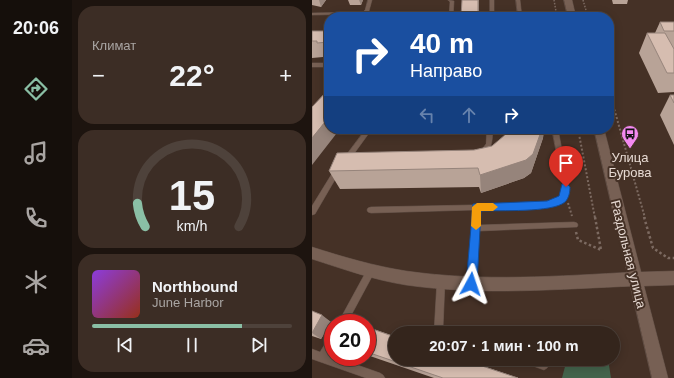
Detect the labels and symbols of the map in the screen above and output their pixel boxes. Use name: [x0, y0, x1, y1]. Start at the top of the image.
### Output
bus stop icon: Улица Бурова: [620, 124, 640, 149]
pin: [549, 146, 583, 187]
place label: Улица Бурова: [608, 150, 652, 180]
street label: Раздольная улица: [608, 199, 649, 310]
position arrow: [450, 263, 492, 305]
speed limit sign: 20: [324, 314, 376, 366]

